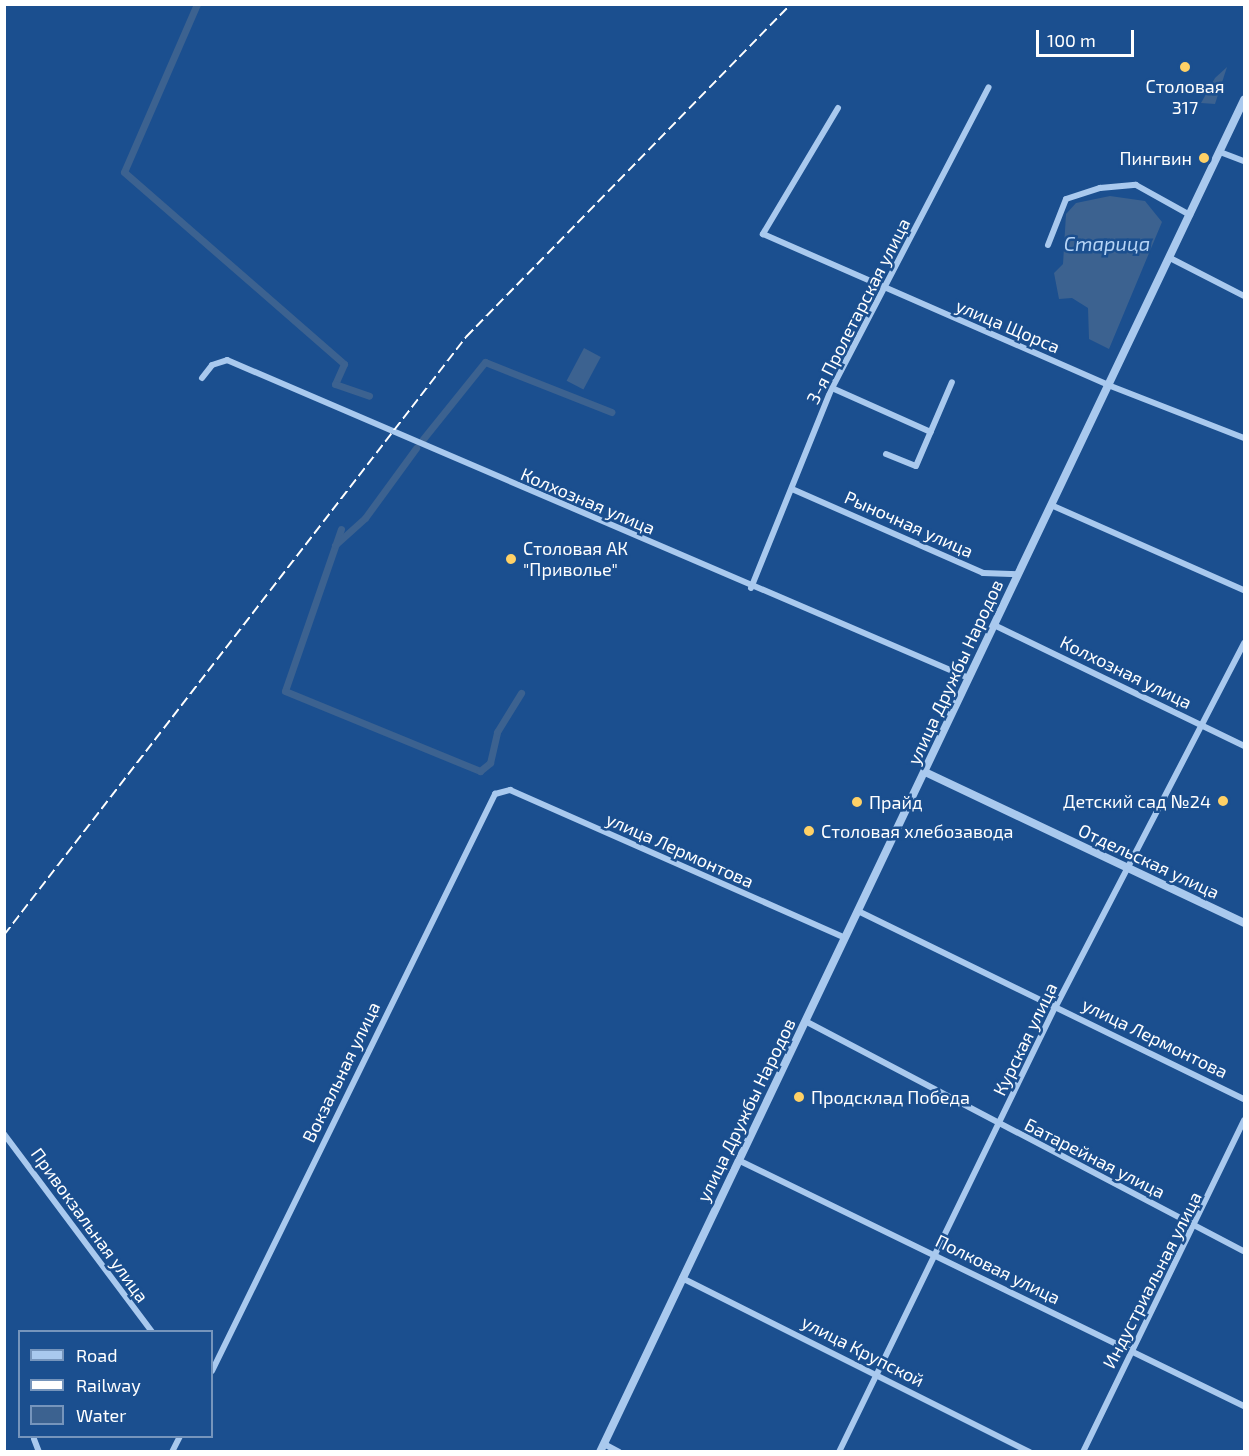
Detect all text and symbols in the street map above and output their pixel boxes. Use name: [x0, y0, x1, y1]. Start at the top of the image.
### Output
scale bar: [1039, 18, 1136, 56]
text: 100 m: [1047, 29, 1096, 51]
marker: Столовая 317: [1178, 60, 1192, 74]
place label: Столовая 317: [1145, 76, 1225, 118]
place label: Пингвин: [1120, 147, 1192, 169]
marker: Пингвин: [1197, 151, 1211, 165]
street label: 3-я Пролетарская улица: [802, 214, 914, 408]
water label: Старица: [1064, 231, 1150, 255]
street label: улица Щорса: [953, 294, 1063, 358]
street label: Колхозная улица: [518, 463, 658, 539]
street label: Рыночная улица: [841, 486, 977, 562]
place label: Столовая АК "Приволье": [523, 538, 628, 580]
marker: Столовая АК "Приволье": [504, 552, 518, 566]
street label: улица Дружбы Народов: [903, 576, 1007, 768]
street label: Колхозная улица: [1057, 631, 1195, 713]
place label: Детский сад №24: [1063, 790, 1211, 812]
place label: Прайд: [869, 791, 923, 813]
marker: Детский сад №24: [1216, 794, 1230, 808]
marker: Прайд: [850, 795, 864, 809]
street label: улица Лермонтова: [603, 808, 757, 892]
street label: Отдельская улица: [1075, 819, 1223, 903]
place label: Столовая хлебозавода: [821, 820, 1013, 842]
marker: Столовая хлебозавода: [802, 824, 816, 838]
street label: Курская улица: [988, 979, 1062, 1099]
street label: улица Лермонтова: [1079, 993, 1231, 1083]
street label: Вокзальная улица: [298, 998, 384, 1146]
street label: улица Дружбы Народов: [692, 1015, 800, 1205]
place label: Продсклад Победа: [811, 1086, 970, 1108]
marker: Продсклад Победа: [792, 1090, 806, 1104]
street label: Батарейная улица: [1021, 1113, 1169, 1203]
street label: Привокзальная улица: [27, 1144, 153, 1306]
street label: Индустриальная улица: [1098, 1188, 1206, 1372]
street label: Полковая улица: [932, 1229, 1064, 1309]
street label: улица Крупской: [798, 1311, 928, 1391]
legend: [18, 1330, 213, 1438]
text: Road: [76, 1344, 117, 1366]
text: Railway: [76, 1374, 141, 1396]
text: Water: [76, 1404, 126, 1426]

